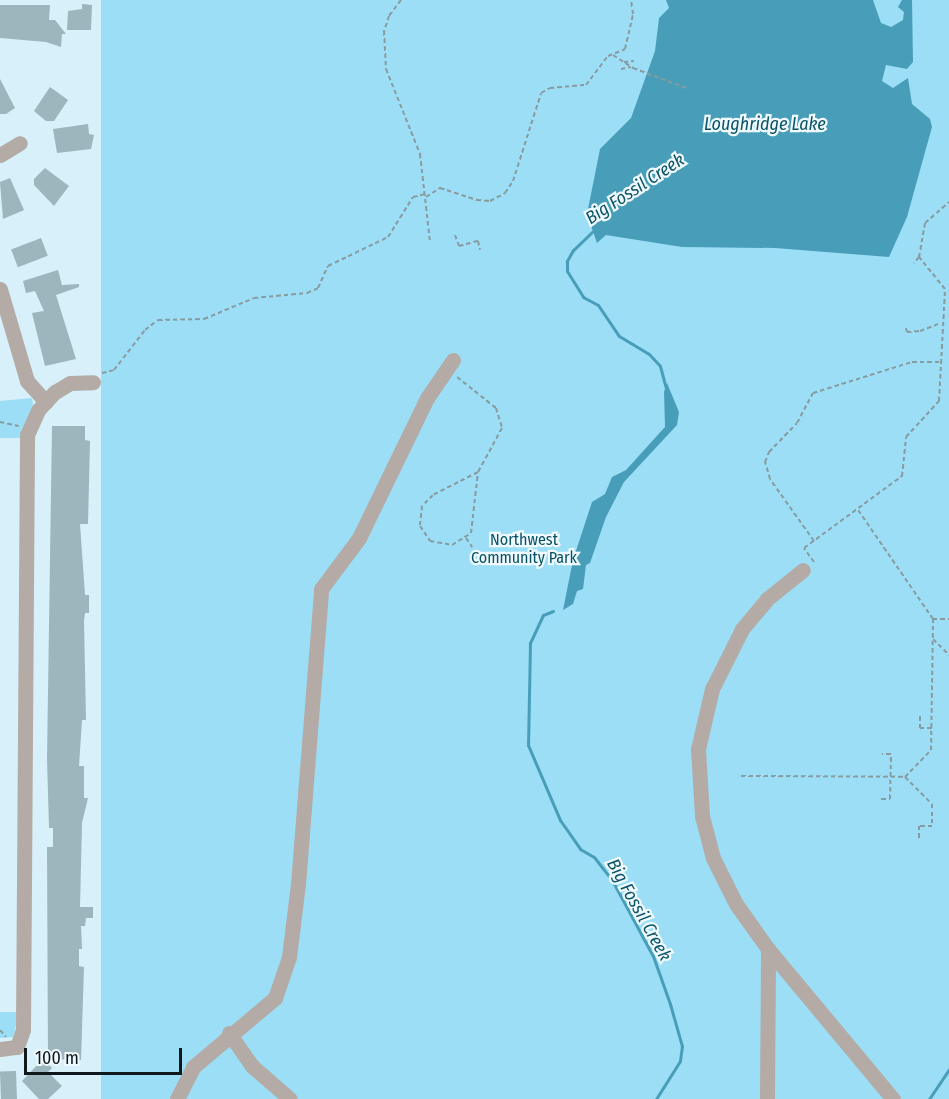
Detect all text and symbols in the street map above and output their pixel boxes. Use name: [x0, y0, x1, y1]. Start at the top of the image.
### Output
water label: Loughridge Lake: [704, 113, 826, 135]
water label: Big Fossil Creek: [582, 149, 688, 229]
park label: Northwest Community Park: [471, 530, 577, 568]
water label: Big Fossil Creek: [602, 855, 676, 965]
scale bar: [27, 1036, 184, 1074]
text: 100 m: [35, 1047, 79, 1069]

